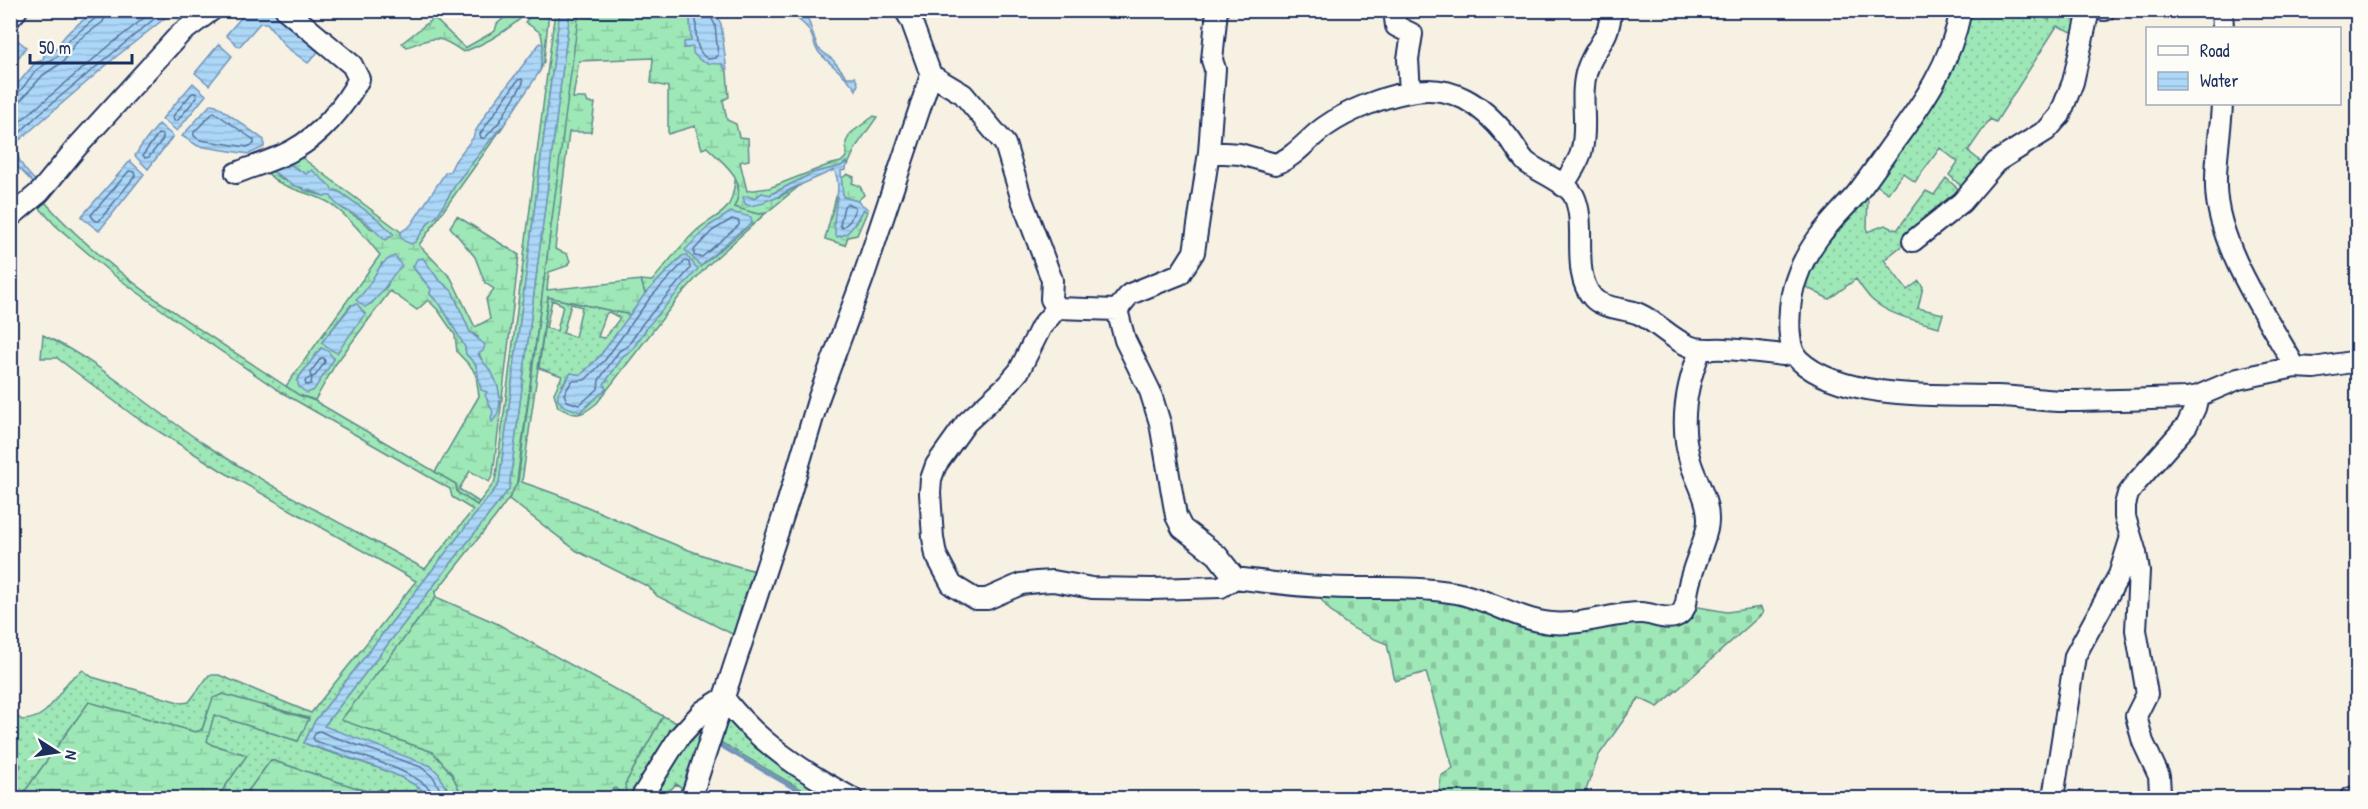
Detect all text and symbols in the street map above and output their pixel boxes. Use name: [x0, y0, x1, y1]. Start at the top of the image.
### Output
scale bar: [30, 27, 132, 65]
legend: [2146, 27, 2341, 105]
text: 50 m: [39, 35, 71, 60]
text: Road: [2200, 38, 2230, 63]
text: Water: [2200, 68, 2238, 93]
north arrow: [27, 722, 87, 782]
text: N: [60, 749, 83, 762]

